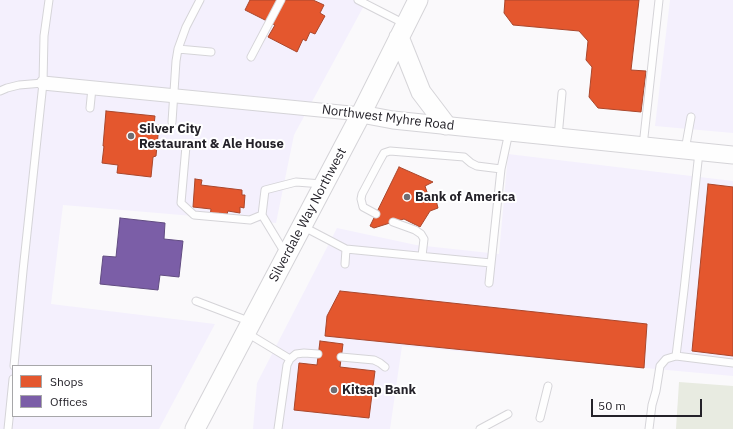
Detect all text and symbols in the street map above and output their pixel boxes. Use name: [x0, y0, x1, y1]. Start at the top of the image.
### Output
street label: Northwest Myhre Road: [321, 102, 455, 134]
place label: Silver City Restaurant & Ale House: [139, 121, 284, 152]
marker: Silver City Restaurant & Ale House: [126, 131, 136, 141]
street label: Silverdale Way Northwest: [266, 145, 350, 285]
place label: Bank of America: [415, 189, 515, 205]
marker: Bank of America: [402, 192, 412, 202]
legend: [12, 365, 152, 417]
text: Shops: [50, 374, 83, 389]
place label: Kitsap Bank: [342, 382, 416, 398]
marker: Kitsap Bank: [329, 385, 339, 395]
scale bar: [593, 391, 704, 417]
text: Offices: [50, 394, 88, 409]
text: 50 m: [598, 398, 626, 413]

